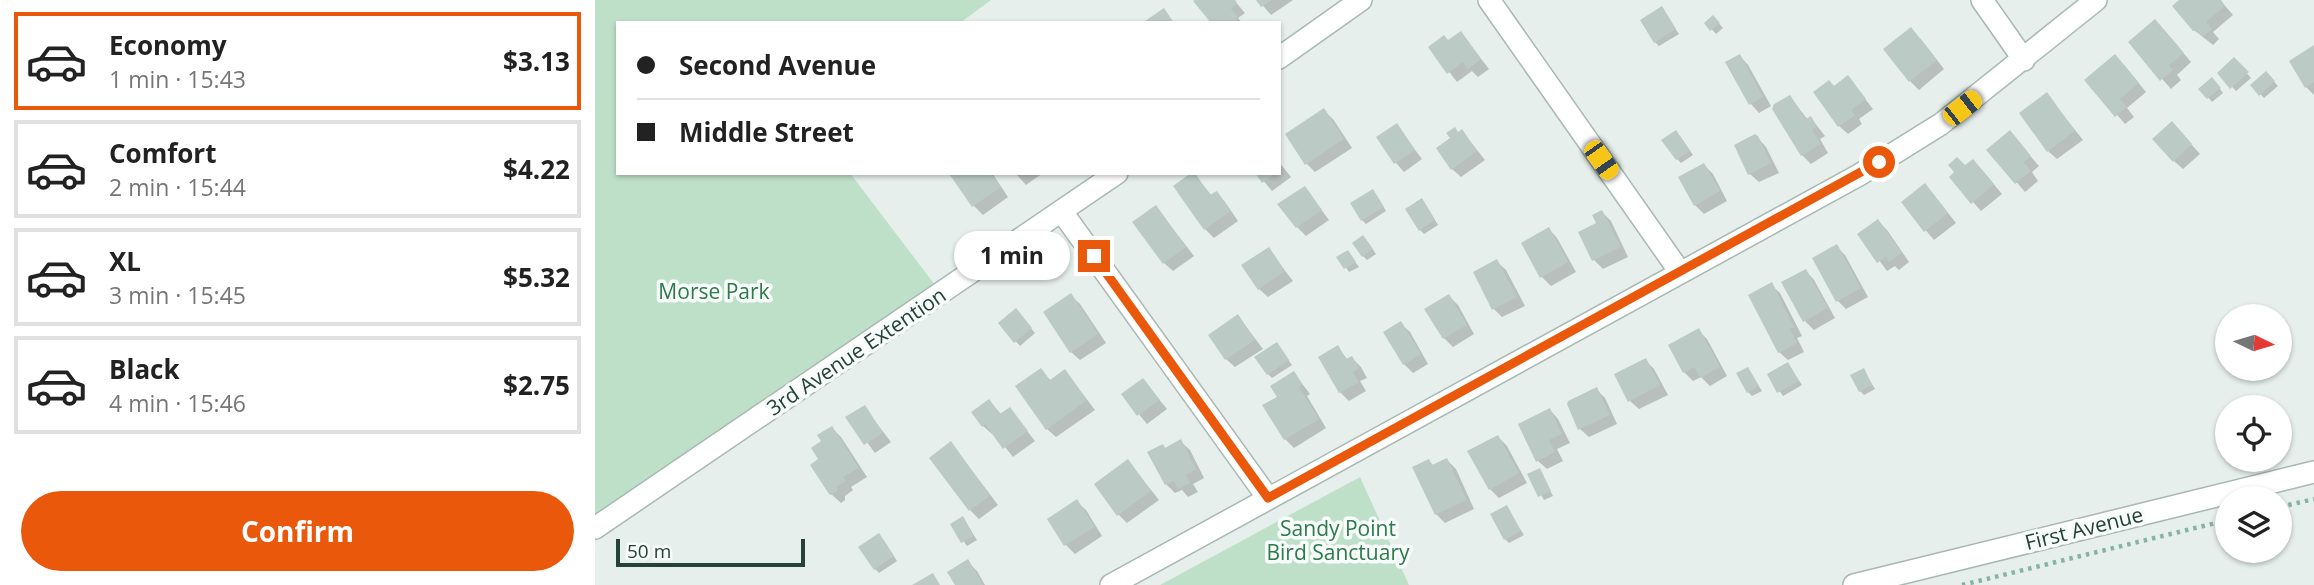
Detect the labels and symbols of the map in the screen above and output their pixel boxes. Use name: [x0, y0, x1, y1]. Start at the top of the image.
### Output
car: [1939, 87, 1986, 129]
car: [1581, 137, 1622, 183]
route start: [1863, 146, 1895, 178]
callout: 1 min: [954, 232, 1070, 280]
route end: [1078, 240, 1110, 272]
park label: Morse Park: [658, 277, 770, 305]
street label: 3rd Avenue Extention: [761, 281, 951, 421]
north arrow: [2215, 304, 2293, 382]
street label: First Avenue: [2022, 500, 2146, 556]
park label: Sandy Point Bird Sanctuary: [1266, 514, 1410, 566]
scale bar: [616, 536, 805, 568]

